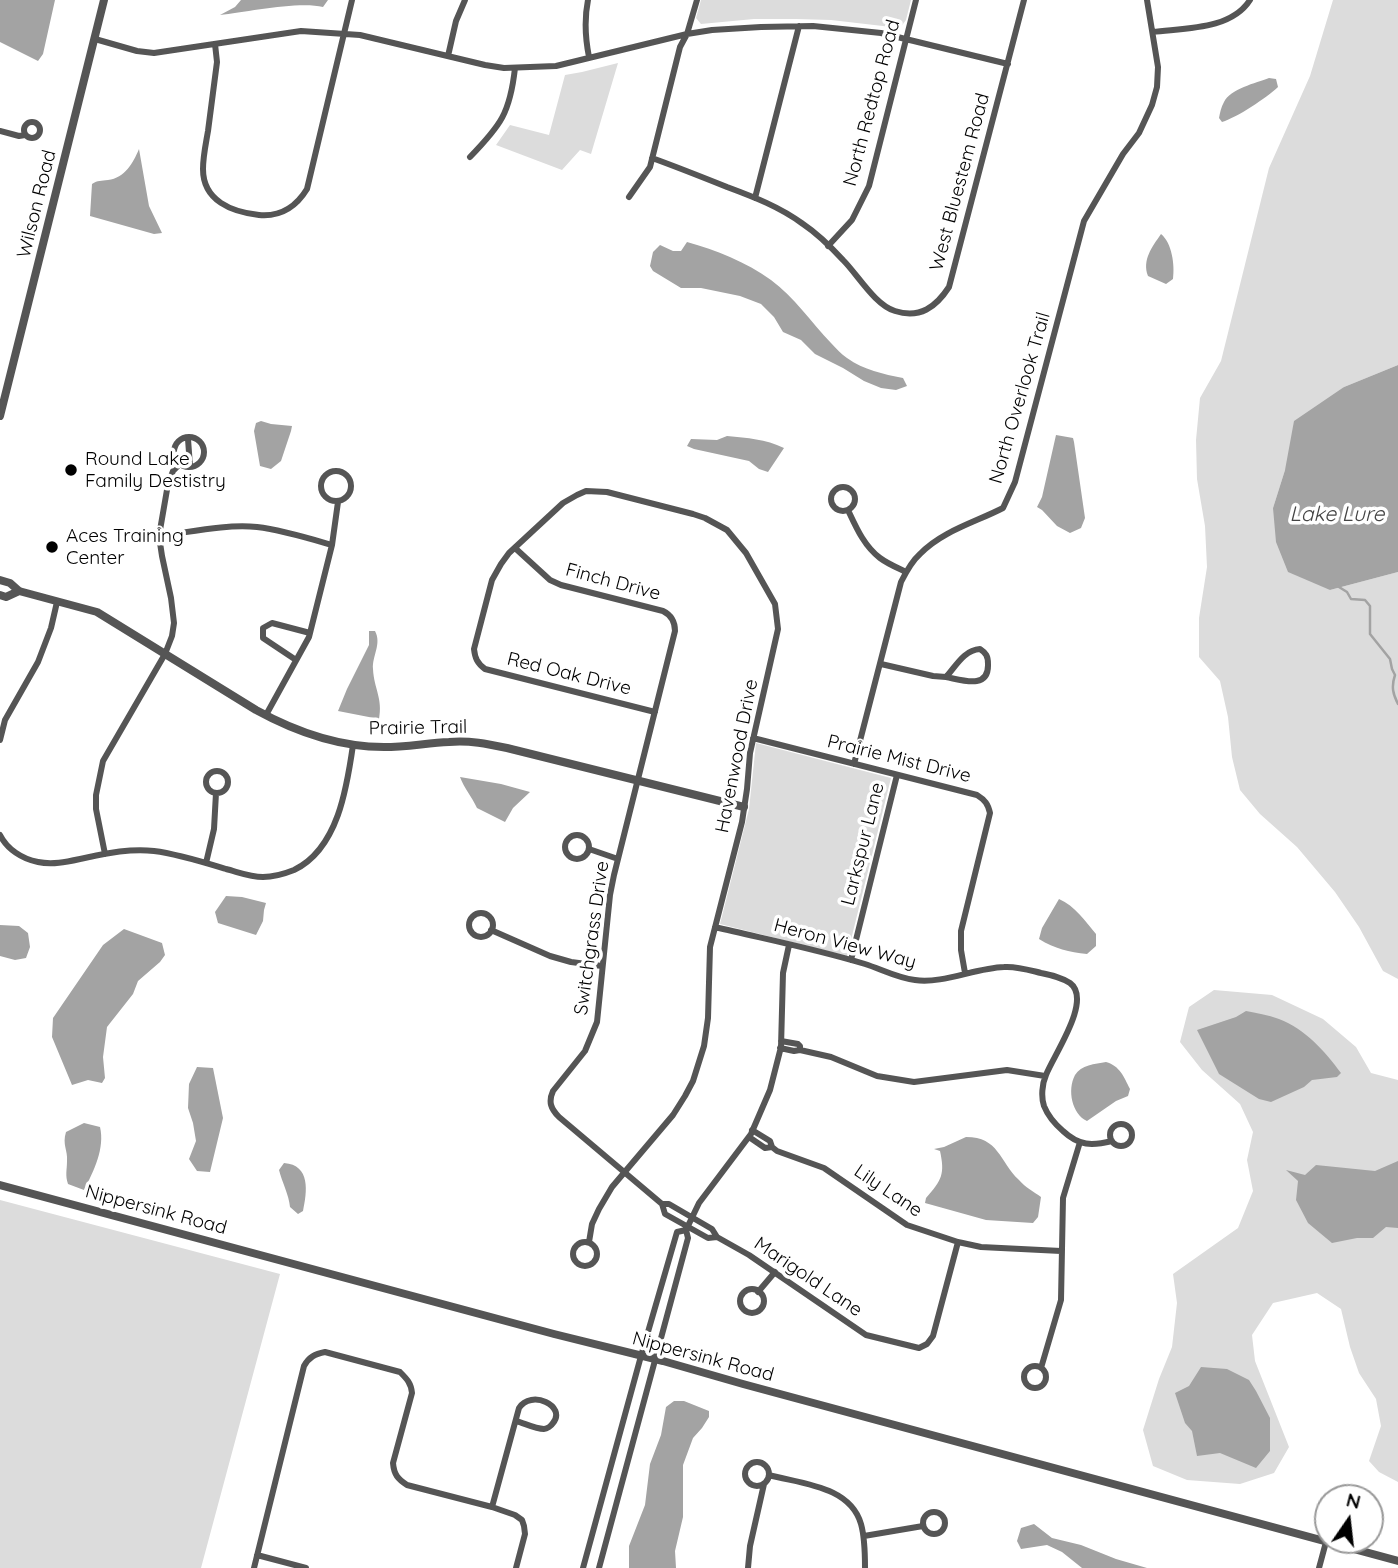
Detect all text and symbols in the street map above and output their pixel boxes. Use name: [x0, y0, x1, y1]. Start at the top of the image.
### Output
street label: North Redtop Road: [839, 17, 905, 189]
street label: West Bluestem Road: [925, 91, 995, 273]
street label: Wilson Road: [13, 148, 61, 260]
street label: North Overlook Trail: [985, 310, 1055, 486]
place label: Round Lake Family Destistry: [85, 448, 226, 492]
marker: Round Lake Family Destistry: [63, 462, 79, 478]
water label: Lake Lure: [1290, 502, 1384, 528]
place label: Aces Training Center: [66, 525, 184, 569]
marker: Aces Training Center: [44, 539, 60, 555]
street label: Finch Drive: [563, 558, 663, 606]
street label: Red Oak Drive: [505, 648, 633, 700]
street label: Havenwood Drive: [711, 677, 763, 835]
street label: Prairie Trail: [368, 716, 468, 740]
street label: Prairie Mist Drive: [825, 730, 973, 788]
street label: Larkspur Lane: [837, 780, 889, 908]
street label: Switchgrass Drive: [570, 860, 614, 1016]
street label: Heron View Way: [771, 914, 919, 974]
street label: Lily Lane: [849, 1160, 927, 1222]
street label: Nippersink Road: [83, 1180, 229, 1240]
street label: Marigold Lane: [749, 1232, 867, 1322]
street label: Nippersink Road: [630, 1327, 776, 1387]
north arrow: [1314, 1484, 1384, 1554]
text: N: [1344, 1487, 1363, 1514]

